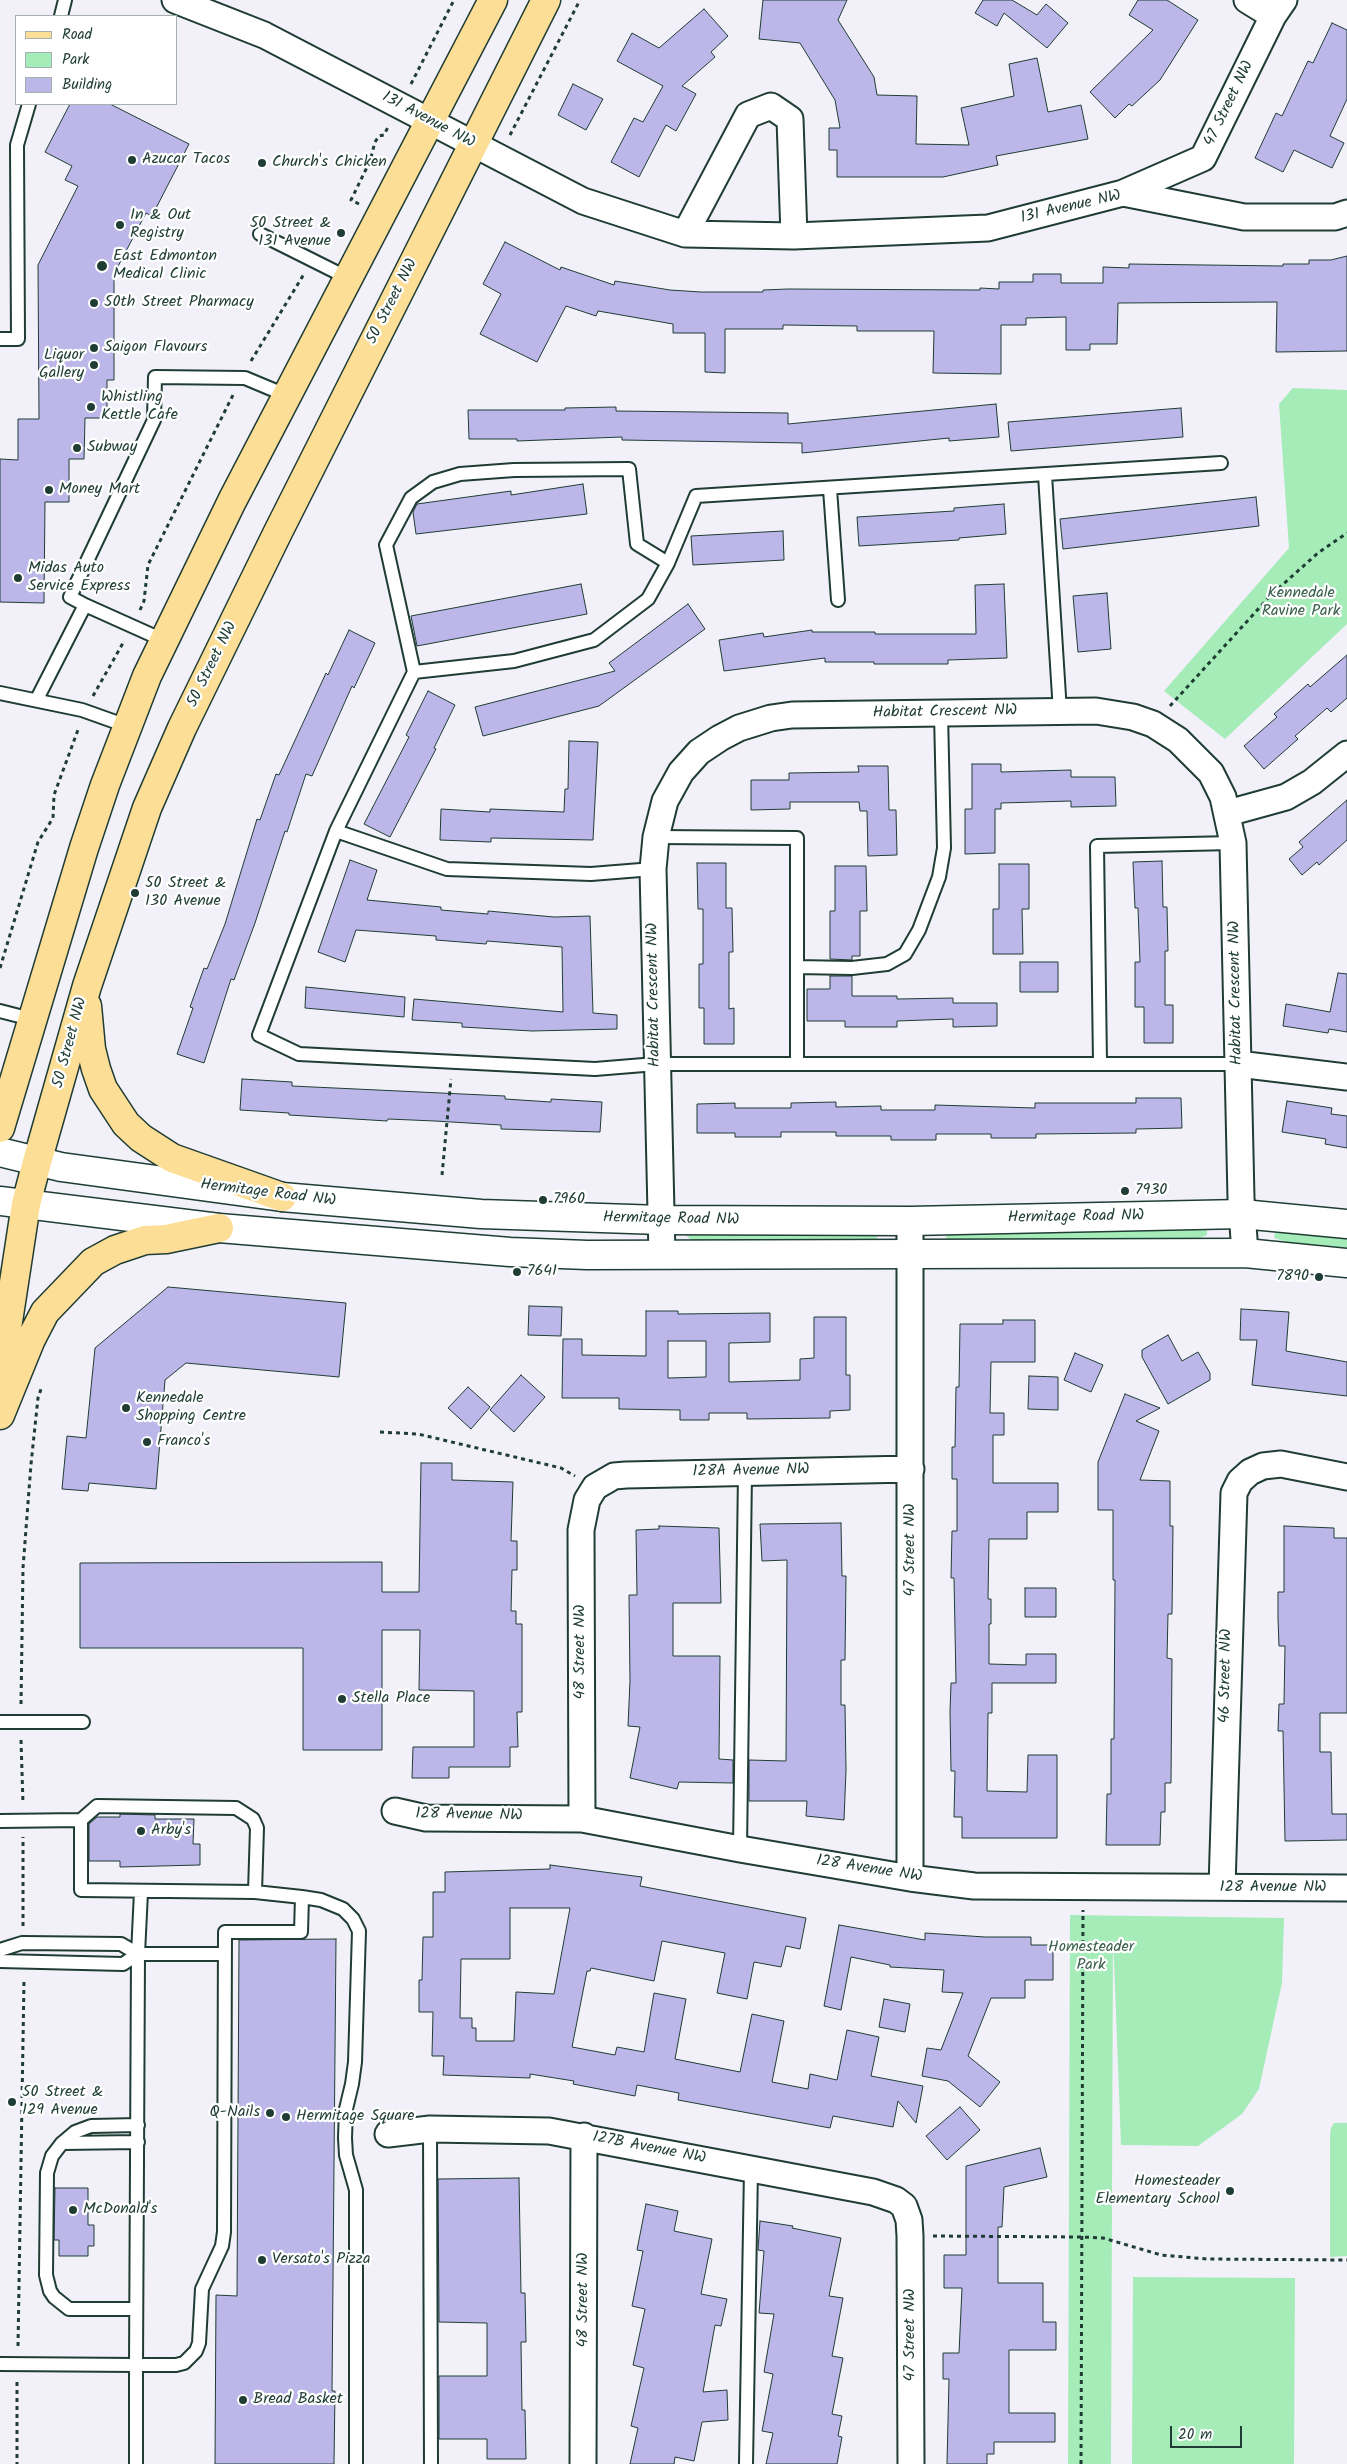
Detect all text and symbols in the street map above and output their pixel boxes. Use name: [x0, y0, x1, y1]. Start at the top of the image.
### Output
legend: [15, 15, 178, 105]
text: Road: [62, 23, 92, 47]
text: Park: [62, 48, 89, 72]
street label: 47 Street NW: [1201, 58, 1259, 150]
text: Building: [62, 73, 112, 97]
street label: 131 Avenue NW: [378, 88, 478, 154]
place label: Azucar Tacos: [142, 150, 230, 170]
place label: Church's Chicken: [272, 153, 387, 173]
marker: Azucar Tacos: [126, 154, 138, 166]
marker: Church's Chicken: [256, 157, 268, 169]
street label: 131 Avenue NW: [1019, 187, 1123, 229]
place label: In & Out Registry: [130, 206, 191, 244]
place label: 50 Street & 131 Avenue: [250, 214, 331, 252]
marker: In & Out Registry: [114, 219, 126, 231]
marker: 50 Street & 131 Avenue: [335, 227, 347, 239]
place label: East Edmonton Medical Clinic: [113, 247, 217, 285]
street label: 50 Street NW: [363, 256, 423, 348]
marker: East Edmonton Medical Clinic: [95, 259, 109, 273]
place label: 50th Street Pharmacy: [104, 293, 254, 313]
marker: 50th Street Pharmacy: [88, 297, 100, 309]
place label: Saigon Flavours: [104, 338, 207, 358]
marker: Saigon Flavours: [88, 342, 100, 354]
place label: Liquor Gallery: [39, 346, 84, 384]
marker: Liquor Gallery: [88, 359, 100, 371]
place label: Whistling Kettle Cafe: [101, 388, 178, 426]
marker: Whistling Kettle Cafe: [85, 401, 97, 413]
place label: Subway: [87, 438, 137, 458]
marker: Subway: [71, 442, 83, 454]
place label: Money Mart: [59, 480, 140, 500]
marker: Money Mart: [43, 484, 55, 496]
place label: Midas Auto Service Express: [28, 559, 130, 597]
marker: Midas Auto Service Express: [12, 572, 24, 584]
park label: Kennedale Ravine Park: [1262, 584, 1340, 622]
street label: 50 Street NW: [184, 619, 242, 711]
street label: Habitat Crescent NW: [873, 702, 1017, 724]
place label: 50 Street & 130 Avenue: [145, 874, 226, 912]
marker: 50 Street & 130 Avenue: [129, 887, 141, 899]
street label: Habitat Crescent NW: [1226, 921, 1248, 1065]
street label: Habitat Crescent NW: [644, 923, 666, 1067]
street label: 50 Street NW: [50, 995, 92, 1091]
street label: Hermitage Road NW: [199, 1176, 337, 1212]
place label: 7930: [1135, 1181, 1167, 1201]
marker: 7930: [1119, 1185, 1131, 1197]
place label: 7960: [553, 1190, 585, 1210]
marker: 7960: [537, 1194, 549, 1206]
street label: Hermitage Road NW: [1008, 1207, 1144, 1229]
street label: Hermitage Road NW: [603, 1209, 739, 1231]
place label: 7641: [527, 1262, 557, 1282]
marker: 7641: [511, 1266, 523, 1278]
place label: 7890: [1276, 1267, 1309, 1287]
marker: 7890: [1313, 1271, 1325, 1283]
place label: Kennedale Shopping Centre: [136, 1389, 246, 1427]
marker: Kennedale Shopping Centre: [120, 1402, 132, 1414]
place label: Franco's: [157, 1432, 210, 1452]
marker: Franco's: [141, 1436, 153, 1448]
street label: 128A Avenue NW: [692, 1461, 810, 1483]
street label: 47 Street NW: [901, 1504, 921, 1596]
street label: 48 Street NW: [571, 1604, 591, 1700]
street label: 46 Street NW: [1217, 1629, 1237, 1723]
place label: Stella Place: [352, 1689, 430, 1709]
marker: Stella Place: [336, 1693, 348, 1705]
street label: 128 Avenue NW: [415, 1805, 523, 1827]
place label: Arby's: [151, 1821, 191, 1841]
marker: Arby's: [135, 1825, 147, 1837]
street label: 128 Avenue NW: [815, 1852, 923, 1888]
street label: 128 Avenue NW: [1219, 1878, 1327, 1898]
park label: Homesteader Park: [1048, 1938, 1134, 1976]
place label: 50 Street & 129 Avenue: [22, 2083, 103, 2121]
marker: 50 Street & 129 Avenue: [6, 2096, 18, 2108]
place label: Q-Nails: [210, 2103, 260, 2123]
marker: Q-Nails: [264, 2107, 276, 2119]
place label: Hermitage Square: [296, 2107, 414, 2127]
marker: Hermitage Square: [280, 2111, 292, 2123]
street label: 127B Avenue NW: [591, 2129, 707, 2169]
place label: Homesteader Elementary School: [1096, 2172, 1220, 2210]
marker: Homesteader Elementary School: [1224, 2185, 1236, 2197]
place label: McDonald's: [83, 2200, 157, 2220]
marker: McDonald's: [67, 2204, 79, 2216]
place label: Versato's Pizza: [272, 2250, 370, 2270]
street label: 48 Street NW: [574, 2252, 594, 2348]
marker: Versato's Pizza: [256, 2254, 268, 2266]
street label: 47 Street NW: [901, 2289, 921, 2381]
place label: Bread Basket: [253, 2390, 343, 2410]
marker: Bread Basket: [237, 2394, 249, 2406]
scale bar: [1172, 2416, 1244, 2448]
text: 20 m: [1178, 2423, 1212, 2447]

